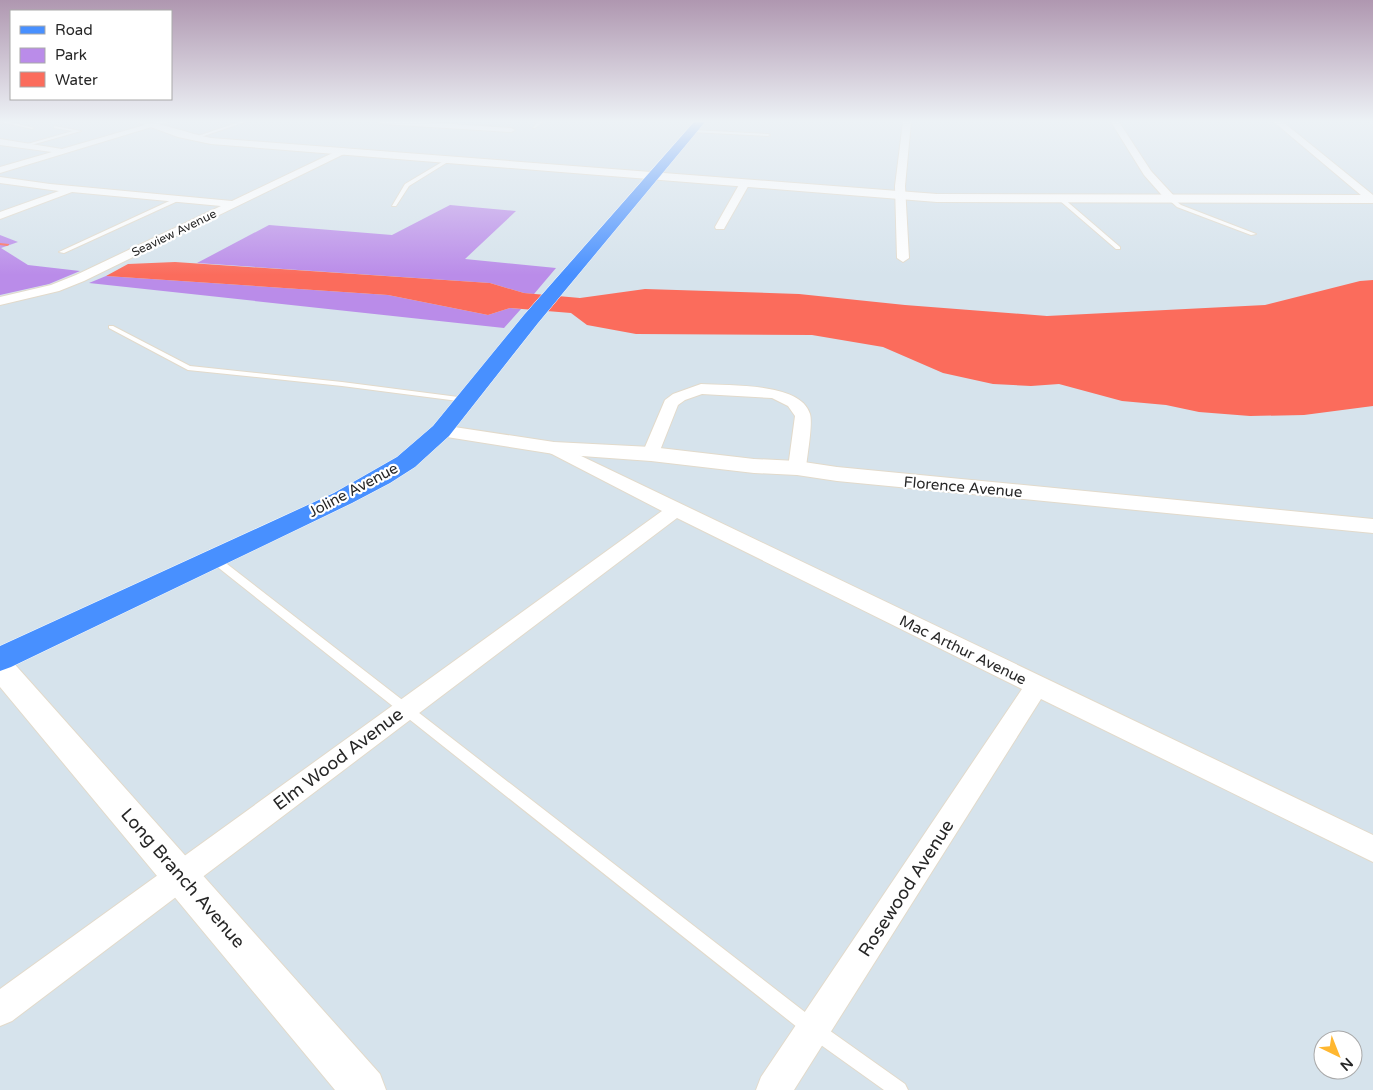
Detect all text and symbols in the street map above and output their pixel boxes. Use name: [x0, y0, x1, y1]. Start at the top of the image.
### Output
legend: [10, 10, 172, 100]
text: Road: [55, 21, 93, 39]
text: Park: [55, 46, 87, 64]
text: Water: [55, 71, 98, 89]
street label: Seaview Avenue: [129, 206, 219, 260]
street label: Joline Avenue: [305, 459, 401, 521]
street label: Florence Avenue: [903, 473, 1023, 501]
street label: Mac Arthur Avenue: [897, 611, 1029, 689]
street label: Elm Wood Avenue: [269, 703, 407, 815]
street label: Long Branch Avenue: [116, 804, 250, 952]
street label: Rosewood Avenue: [853, 815, 959, 961]
north arrow: [1313, 1030, 1363, 1080]
text: N: [1337, 1054, 1356, 1074]

